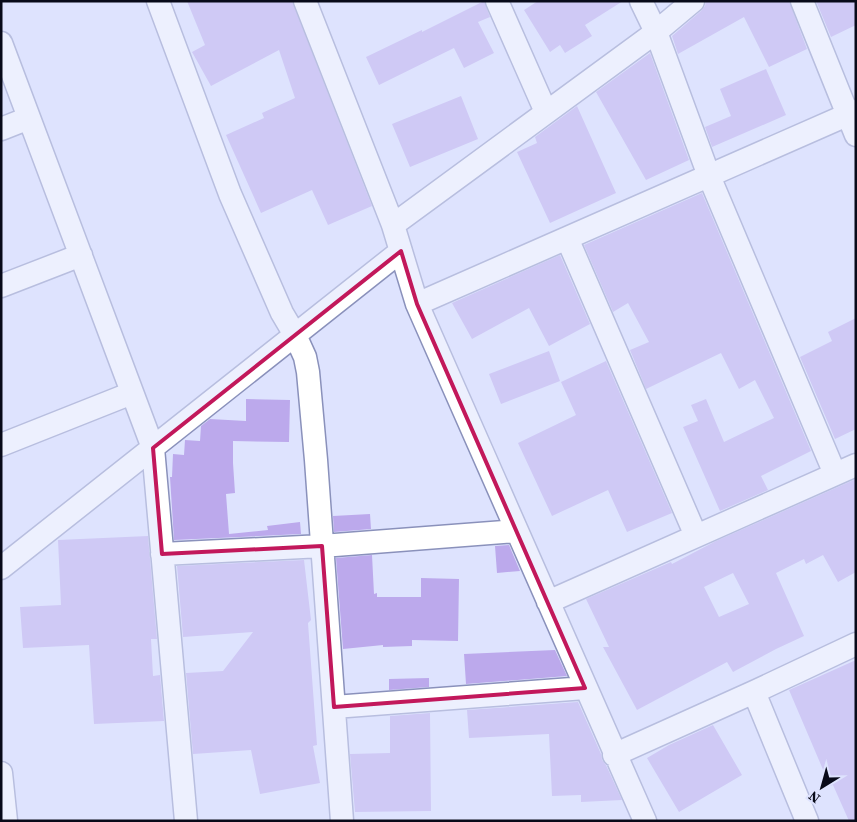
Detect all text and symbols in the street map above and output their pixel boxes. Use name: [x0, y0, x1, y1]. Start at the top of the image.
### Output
north arrow: [797, 762, 847, 812]
text: N: [804, 786, 824, 808]

